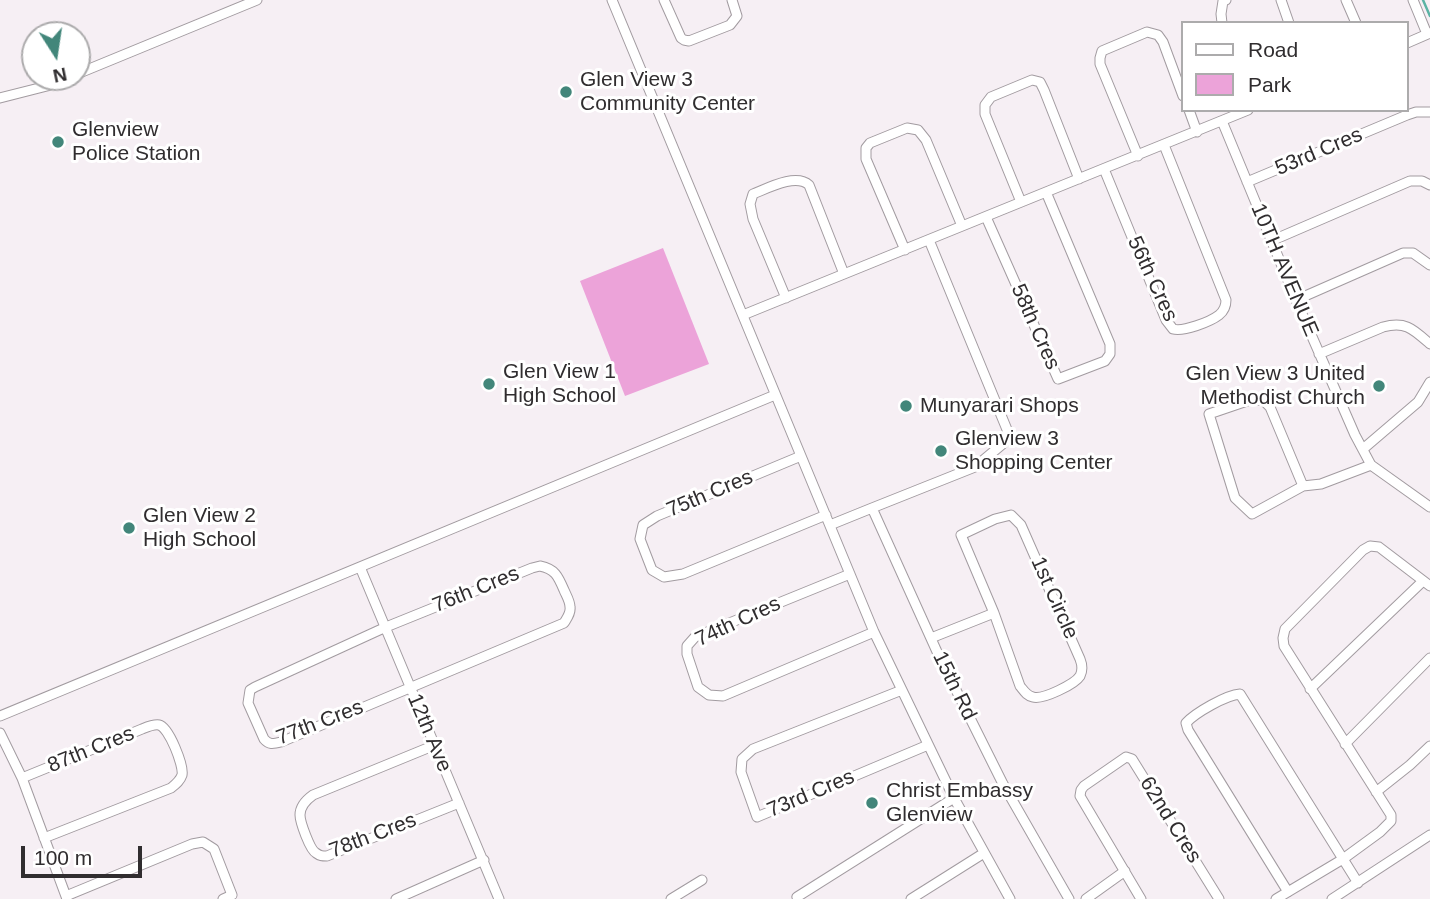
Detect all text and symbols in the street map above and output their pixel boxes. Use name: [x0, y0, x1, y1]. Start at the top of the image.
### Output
north arrow: [21, 21, 91, 91]
legend: [1182, 21, 1409, 112]
text: Road: [1248, 38, 1298, 61]
text: N: [51, 63, 69, 87]
place label: Glen View 3 Community Center: [580, 67, 755, 117]
text: Park: [1248, 73, 1291, 96]
marker: Glen View 3 Community Center: [558, 84, 574, 100]
place label: Glenview Police Station: [72, 117, 200, 167]
street label: 53rd Cres: [1272, 122, 1366, 182]
marker: Glenview Police Station: [50, 134, 66, 150]
street label: 10TH AVENUE: [1245, 200, 1323, 340]
street label: 56th Cres: [1121, 232, 1183, 326]
street label: 58th Cres: [1005, 280, 1065, 374]
place label: Glen View 1 High School: [503, 359, 616, 409]
place label: Glen View 3 United Methodist Church: [1186, 361, 1365, 411]
marker: Glen View 1 High School: [481, 376, 497, 392]
marker: Glen View 3 United Methodist Church: [1371, 378, 1387, 394]
place label: Munyarari Shops: [920, 393, 1079, 419]
marker: Munyarari Shops: [898, 398, 914, 414]
place label: Glenview 3 Shopping Center: [955, 426, 1113, 476]
marker: Glenview 3 Shopping Center: [933, 443, 949, 459]
street label: 75th Cres: [663, 465, 757, 523]
place label: Glen View 2 High School: [143, 503, 256, 553]
marker: Glen View 2 High School: [121, 520, 137, 536]
street label: 1st Circle: [1025, 553, 1083, 643]
street label: 76th Cres: [429, 561, 523, 619]
street label: 74th Cres: [691, 591, 785, 653]
street label: 15th Rd: [927, 647, 981, 725]
street label: 12th Ave: [401, 690, 457, 776]
street label: 77th Cres: [273, 695, 367, 751]
street label: 87th Cres: [44, 721, 138, 779]
street label: 73rd Cres: [764, 764, 858, 824]
street label: 62nd Cres: [1134, 772, 1206, 868]
place label: Christ Embassy Glenview: [886, 778, 1033, 828]
marker: Christ Embassy Glenview: [864, 795, 880, 811]
street label: 78th Cres: [326, 808, 420, 864]
scale bar: [24, 832, 145, 876]
text: 100 m: [34, 846, 92, 869]

